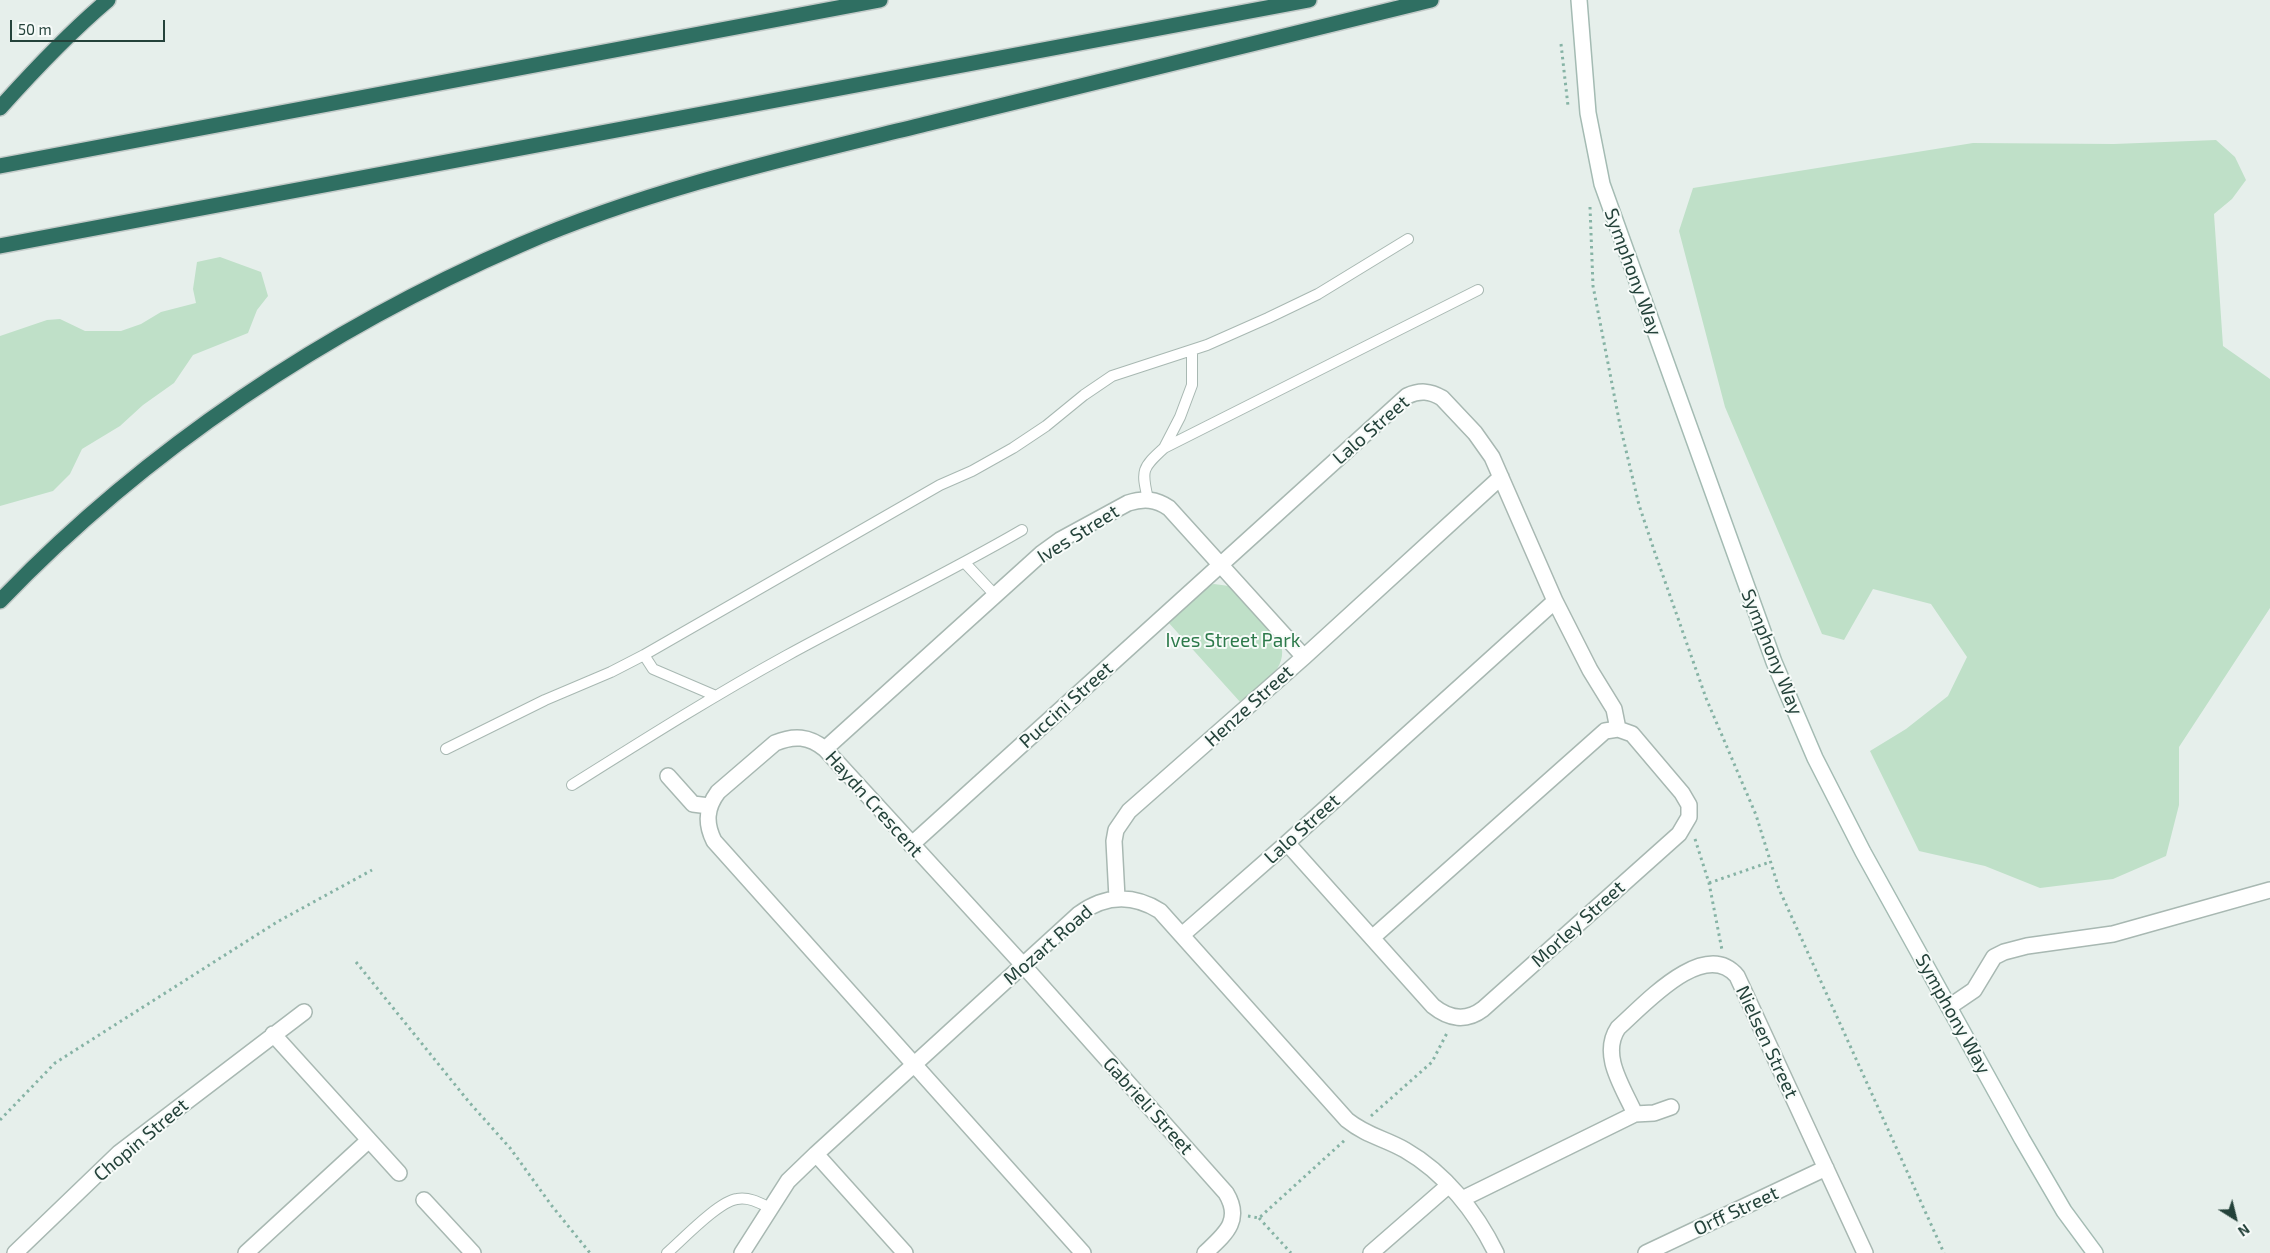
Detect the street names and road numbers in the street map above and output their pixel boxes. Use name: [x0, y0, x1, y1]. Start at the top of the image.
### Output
street label: Symphony Way: [1599, 205, 1667, 339]
street label: Lalo Street: [1328, 391, 1414, 469]
street label: Ives Street: [1033, 500, 1123, 568]
street label: Symphony Way: [1736, 586, 1808, 718]
street label: Puccini Street: [1015, 657, 1117, 753]
street label: Henze Street: [1200, 660, 1298, 752]
street label: Haydn Crescent: [820, 746, 928, 862]
street label: Lalo Street: [1260, 789, 1344, 869]
street label: Morley Street: [1527, 876, 1629, 972]
street label: Mozart Road: [999, 900, 1097, 990]
street label: Symphony Way: [1911, 950, 1995, 1078]
street label: Nielsen Street: [1731, 982, 1803, 1102]
street label: Gabrieli Street: [1098, 1053, 1198, 1159]
street label: Chopin Street: [89, 1094, 193, 1186]
street label: Orff Street: [1690, 1181, 1782, 1241]

